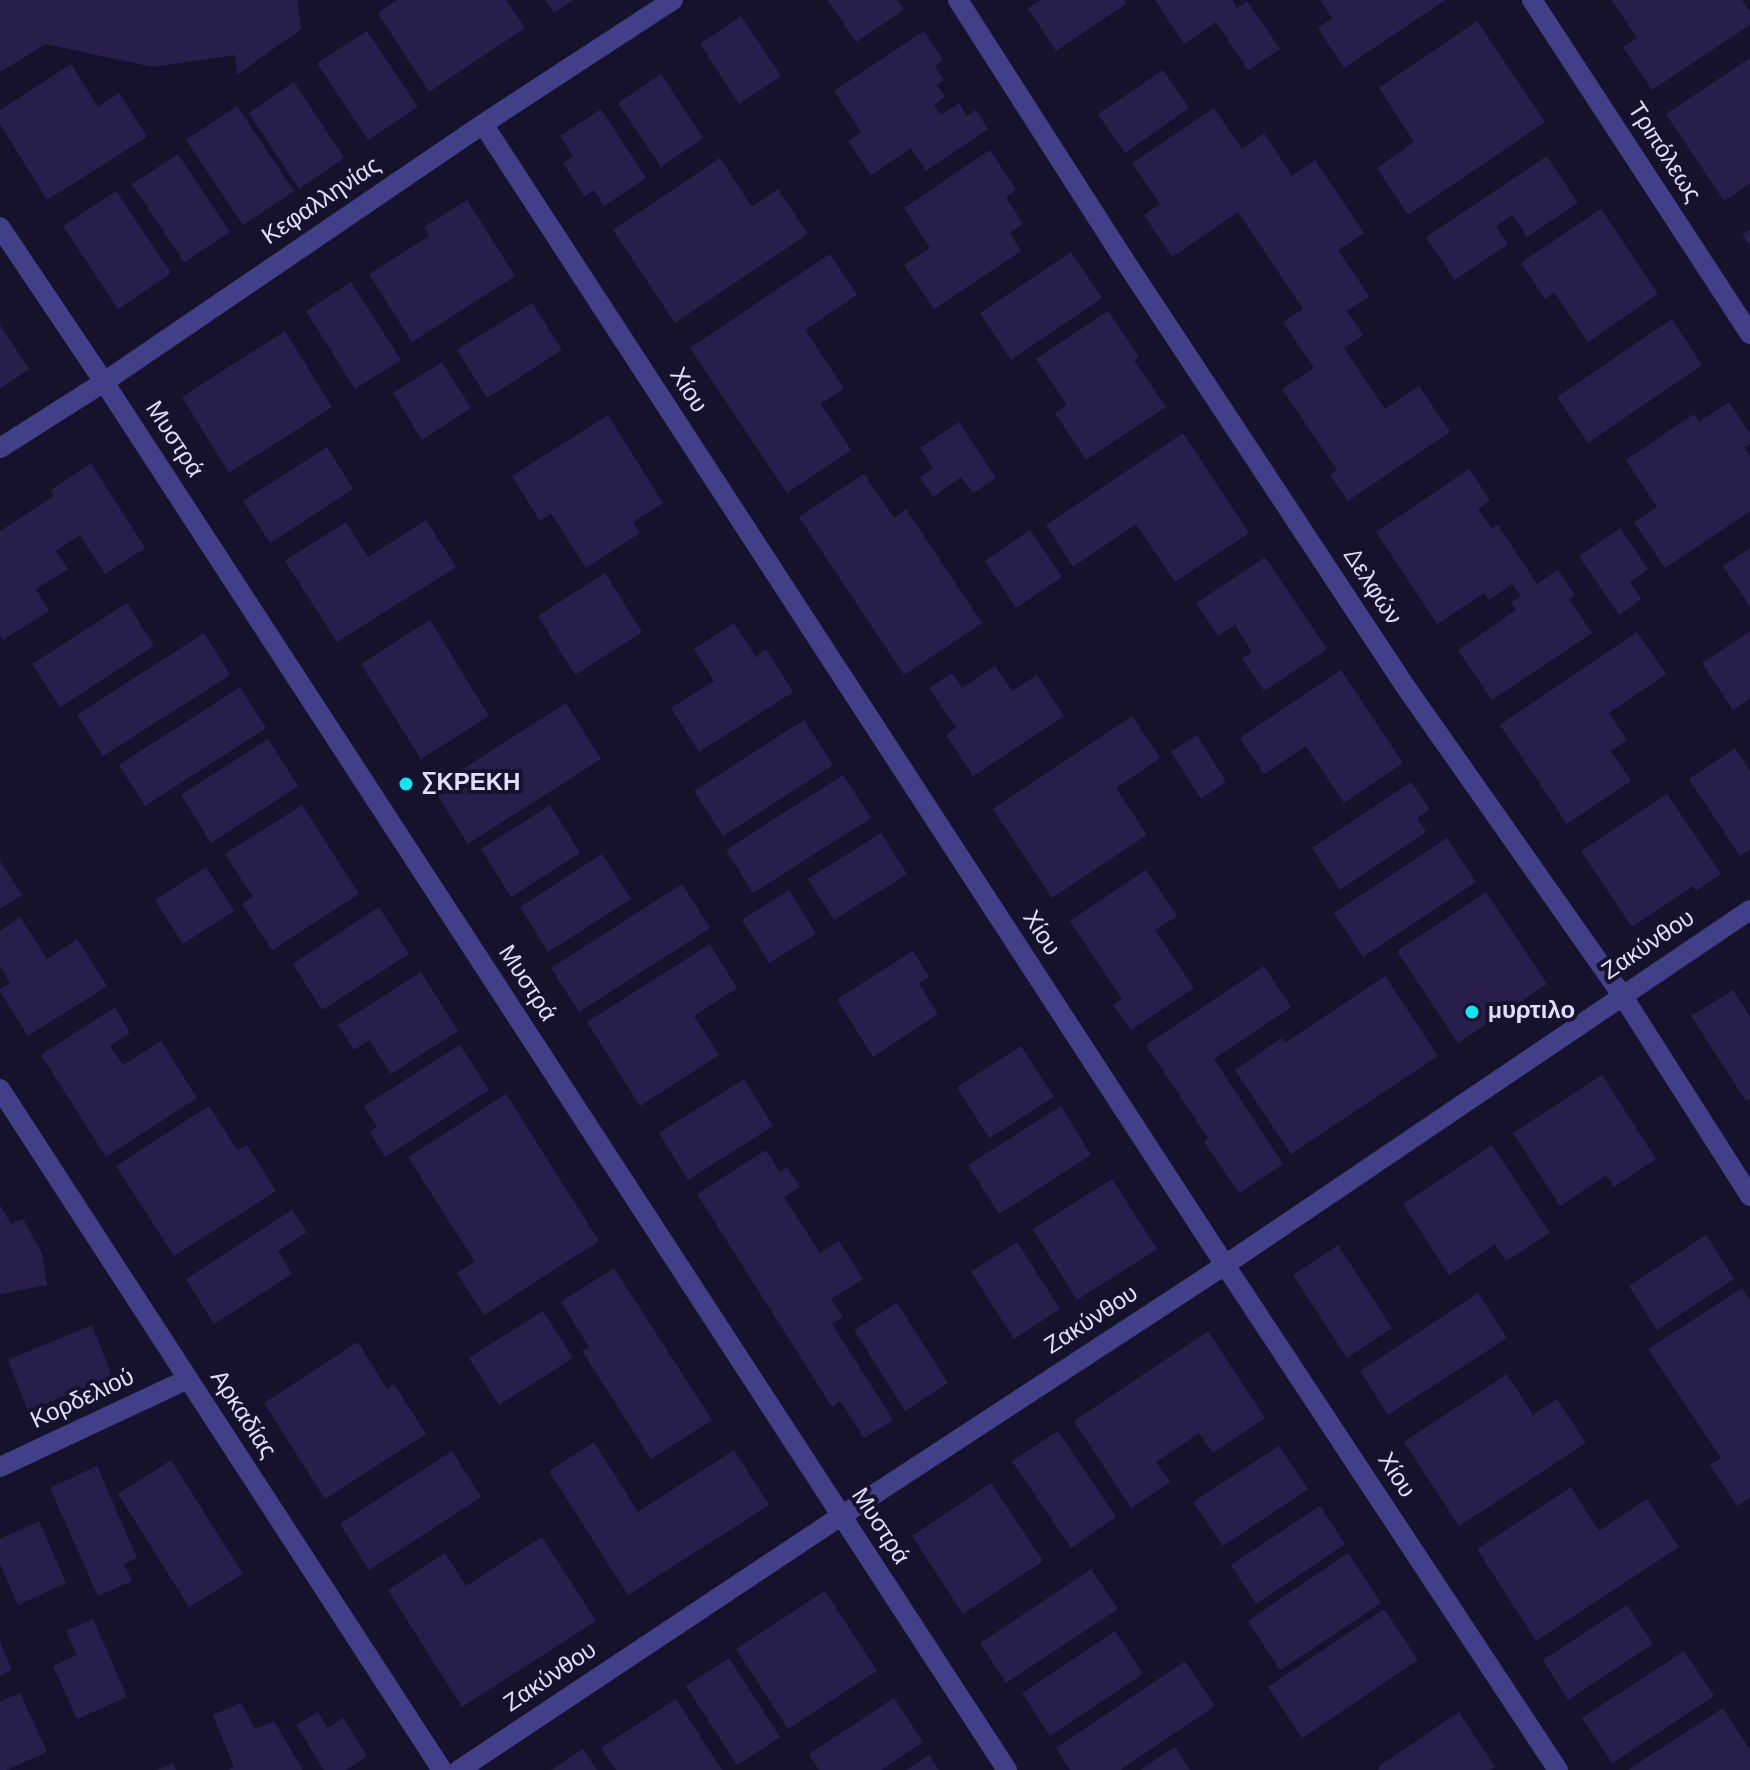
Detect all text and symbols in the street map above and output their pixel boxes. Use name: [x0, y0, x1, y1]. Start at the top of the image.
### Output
street label: Τριπόλεως: [1620, 98, 1706, 208]
street label: Κεφαλληνίας: [257, 152, 387, 252]
street label: Χίου: [662, 363, 712, 419]
street label: Μυστρά: [138, 397, 208, 483]
street label: Δελφών: [1335, 543, 1407, 631]
place label: ΣΚΡΕΚΗ: [422, 770, 520, 798]
marker: ΣΚΡΕΚΗ: [397, 775, 415, 793]
street label: Ζακύνθου: [1597, 905, 1701, 987]
street label: Χίου: [1015, 906, 1065, 962]
street label: Μυστρά: [491, 941, 561, 1027]
place label: μυρτιλο: [1488, 998, 1575, 1026]
marker: μυρτιλο: [1463, 1003, 1481, 1021]
street label: Ζακύνθου: [1040, 1280, 1144, 1362]
street label: Κορδελιού: [27, 1364, 139, 1436]
street label: Αρκαδίας: [203, 1365, 281, 1465]
street label: Χίου: [1370, 1448, 1420, 1504]
street label: Μυστρά: [844, 1484, 914, 1570]
street label: Ζακύνθου: [499, 1637, 603, 1719]

